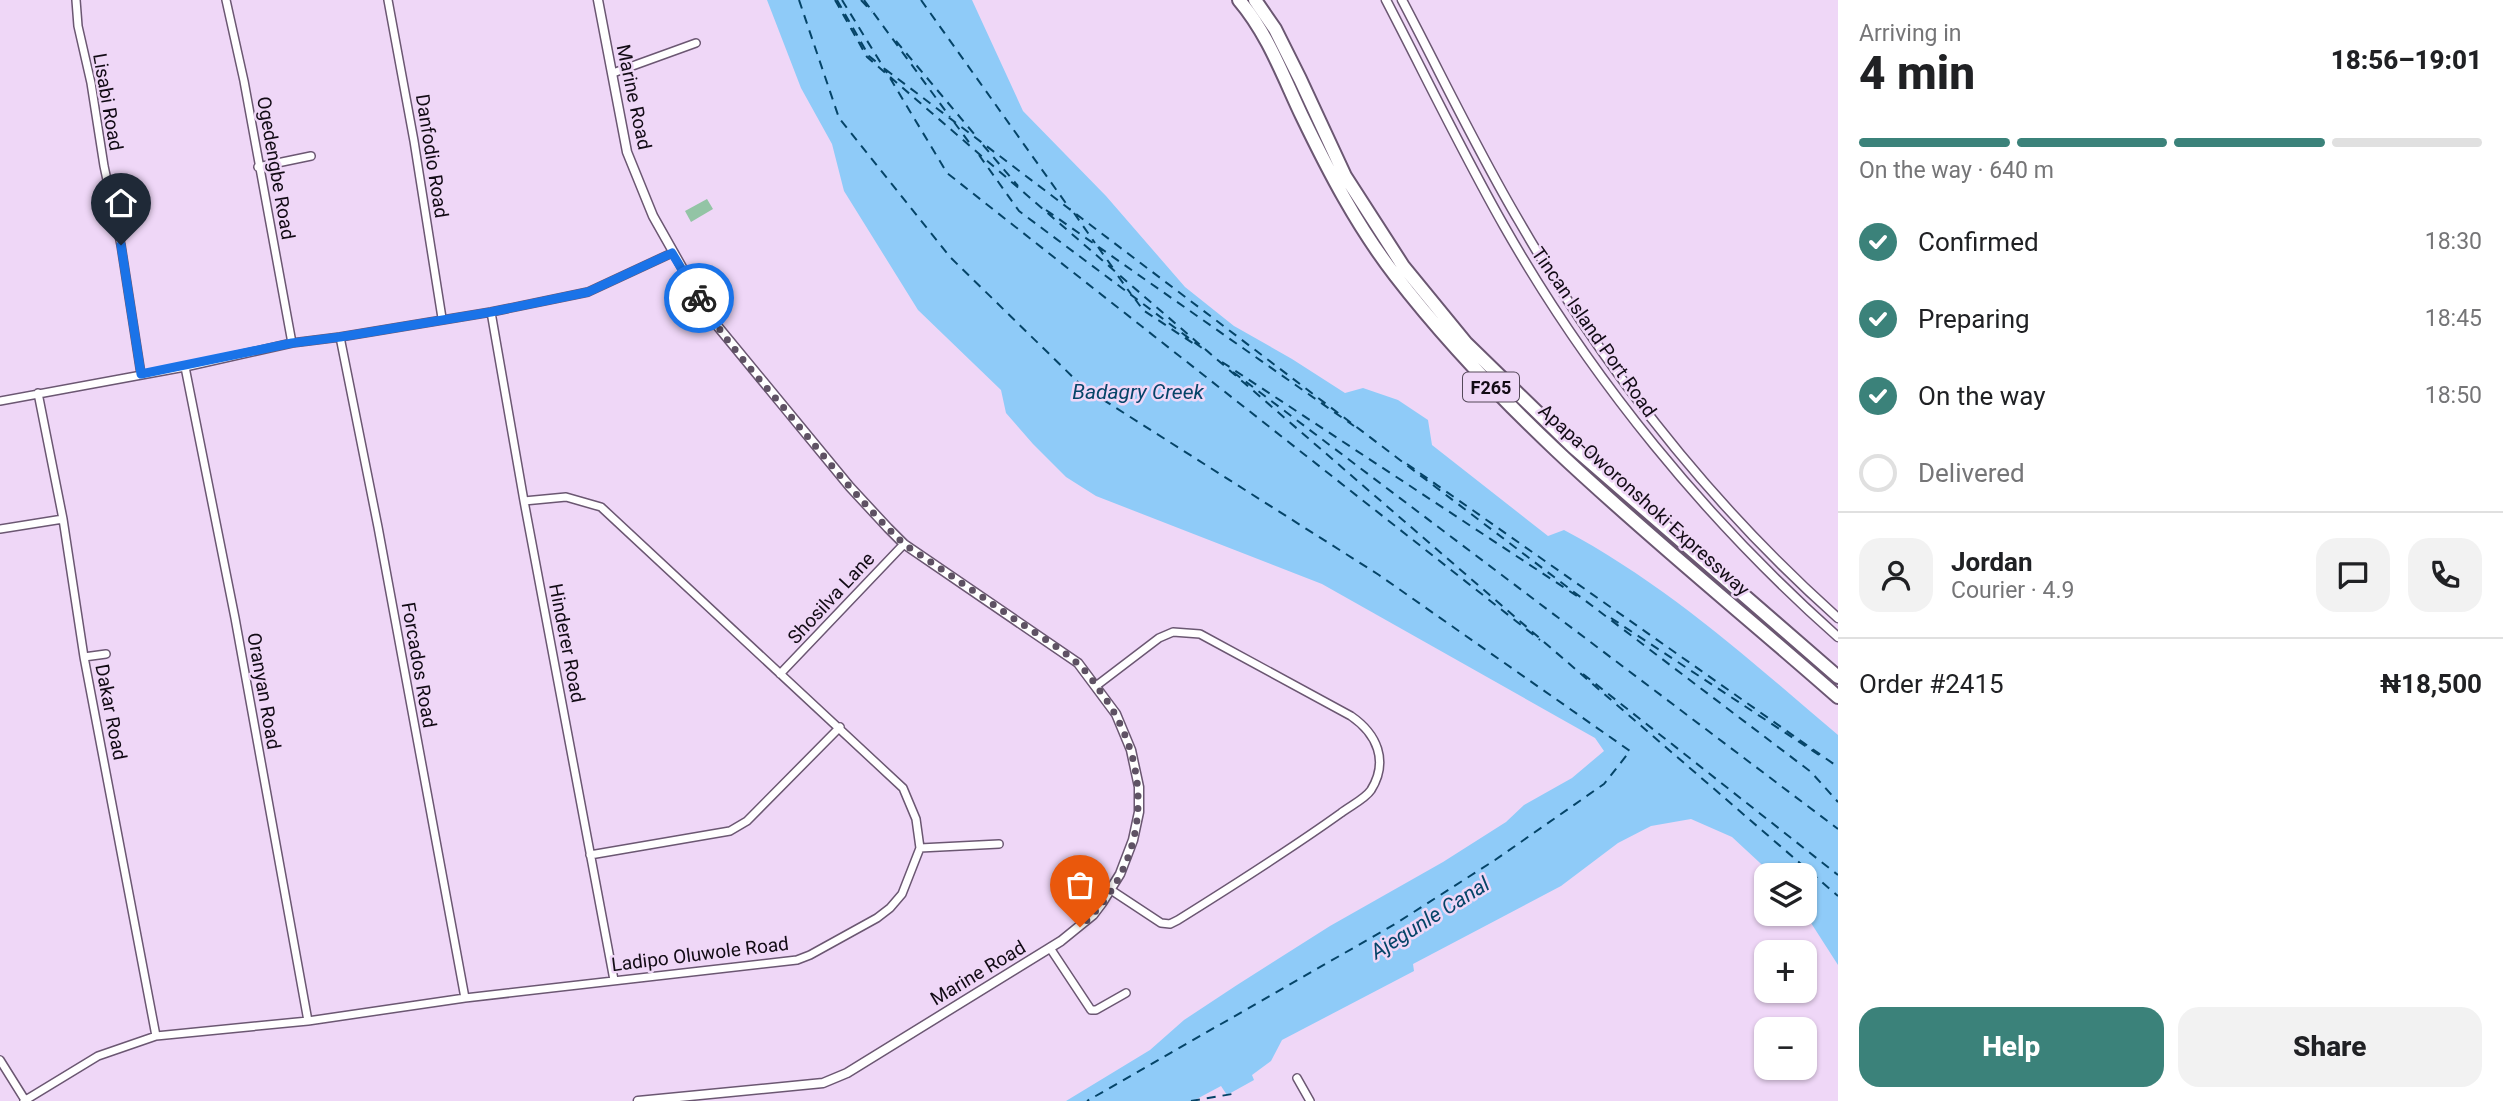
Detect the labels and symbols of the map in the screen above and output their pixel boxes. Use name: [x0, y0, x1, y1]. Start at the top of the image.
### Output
street label: Marine Road: [612, 42, 656, 152]
street label: Lisabi Road: [88, 51, 128, 153]
street label: Danfodio Road: [411, 92, 453, 220]
street label: Ogedengbe Road: [252, 95, 300, 241]
pin: [91, 173, 151, 245]
street label: Tincan Island Port Road: [1527, 243, 1661, 421]
courier: [664, 263, 734, 333]
road number: F265: [1463, 372, 1519, 402]
water label: Badagry Creek: [1072, 380, 1204, 404]
street label: Apapa-Oworonshoki Expressway: [1534, 399, 1754, 601]
street label: Shosilva Lane: [783, 547, 879, 649]
street label: Hinderer Road: [544, 582, 590, 704]
street label: Forcados Road: [397, 600, 441, 730]
street label: Oranyan Road: [242, 631, 286, 751]
street label: Dakar Road: [90, 662, 132, 762]
pin: [1050, 855, 1110, 927]
water label: Ajegunle Canal: [1365, 871, 1495, 965]
street label: Ladipo Oluwole Road: [610, 932, 790, 976]
street label: Marine Road: [926, 936, 1030, 1010]

